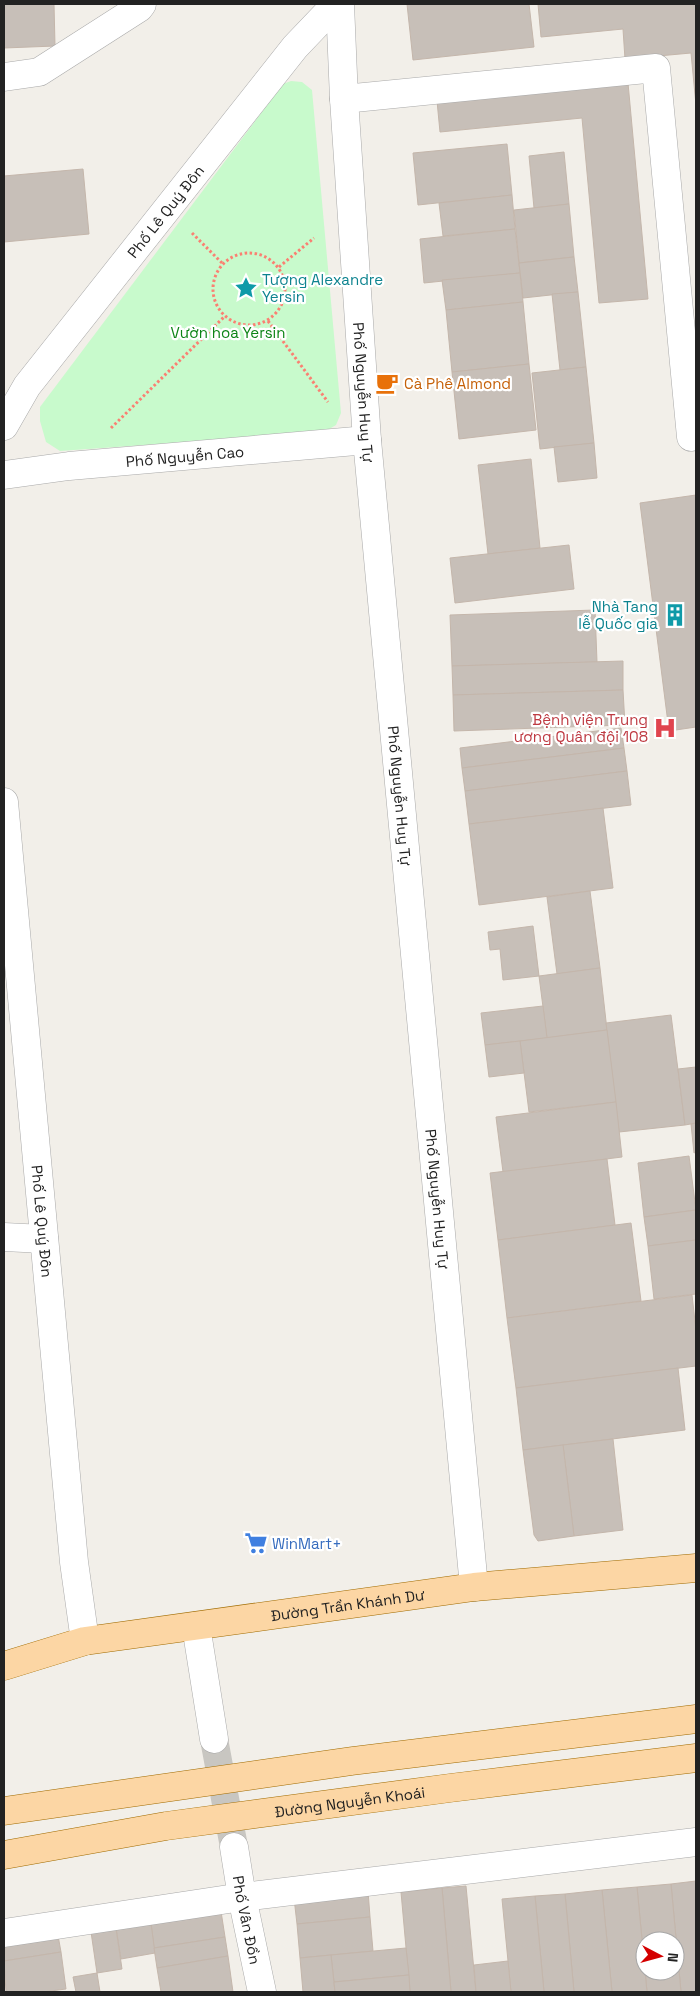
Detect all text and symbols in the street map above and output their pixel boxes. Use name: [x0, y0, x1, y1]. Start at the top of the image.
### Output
street label: Phố Lê Quý Đôn: [123, 161, 208, 261]
place label: Tượng Alexandre Yersin: [262, 270, 383, 306]
place icon: Tượng Alexandre Yersin: [233, 275, 259, 301]
street label: Phố Nguyễn Huy Tự: [350, 321, 379, 463]
park label: Vườn hoa Yersin: [171, 323, 285, 342]
cafe icon: Cà Phê Almond: [374, 370, 400, 396]
place label: Cà Phê Almond: [404, 374, 511, 393]
street label: Phố Nguyễn Cao: [125, 441, 245, 471]
place label: Nhà Tang lễ Quốc gia: [578, 597, 658, 633]
building icon: Nhà Tang lễ Quốc gia: [662, 602, 688, 628]
place label: Bệnh viện Trung ương Quân đội 108: [514, 710, 648, 746]
hospital icon: Bệnh viện Trung ương Quân đội 108: [652, 715, 678, 741]
street label: Phố Nguyễn Huy Tự: [384, 725, 416, 867]
street label: Phố Nguyễn Huy Tự: [422, 1128, 454, 1270]
street label: Phố Lê Quý Đôn: [28, 1164, 57, 1278]
supermarket icon: WinMart+: [243, 1530, 269, 1556]
place label: WinMart+: [272, 1534, 341, 1553]
street label: Đường Trần Khánh Dư: [270, 1584, 426, 1625]
street label: Đường Nguyễn Khoái: [273, 1782, 426, 1821]
street label: Phố Vân Đồn: [229, 1874, 265, 1966]
north arrow: [635, 1931, 685, 1981]
text: N: [663, 1952, 682, 1963]

